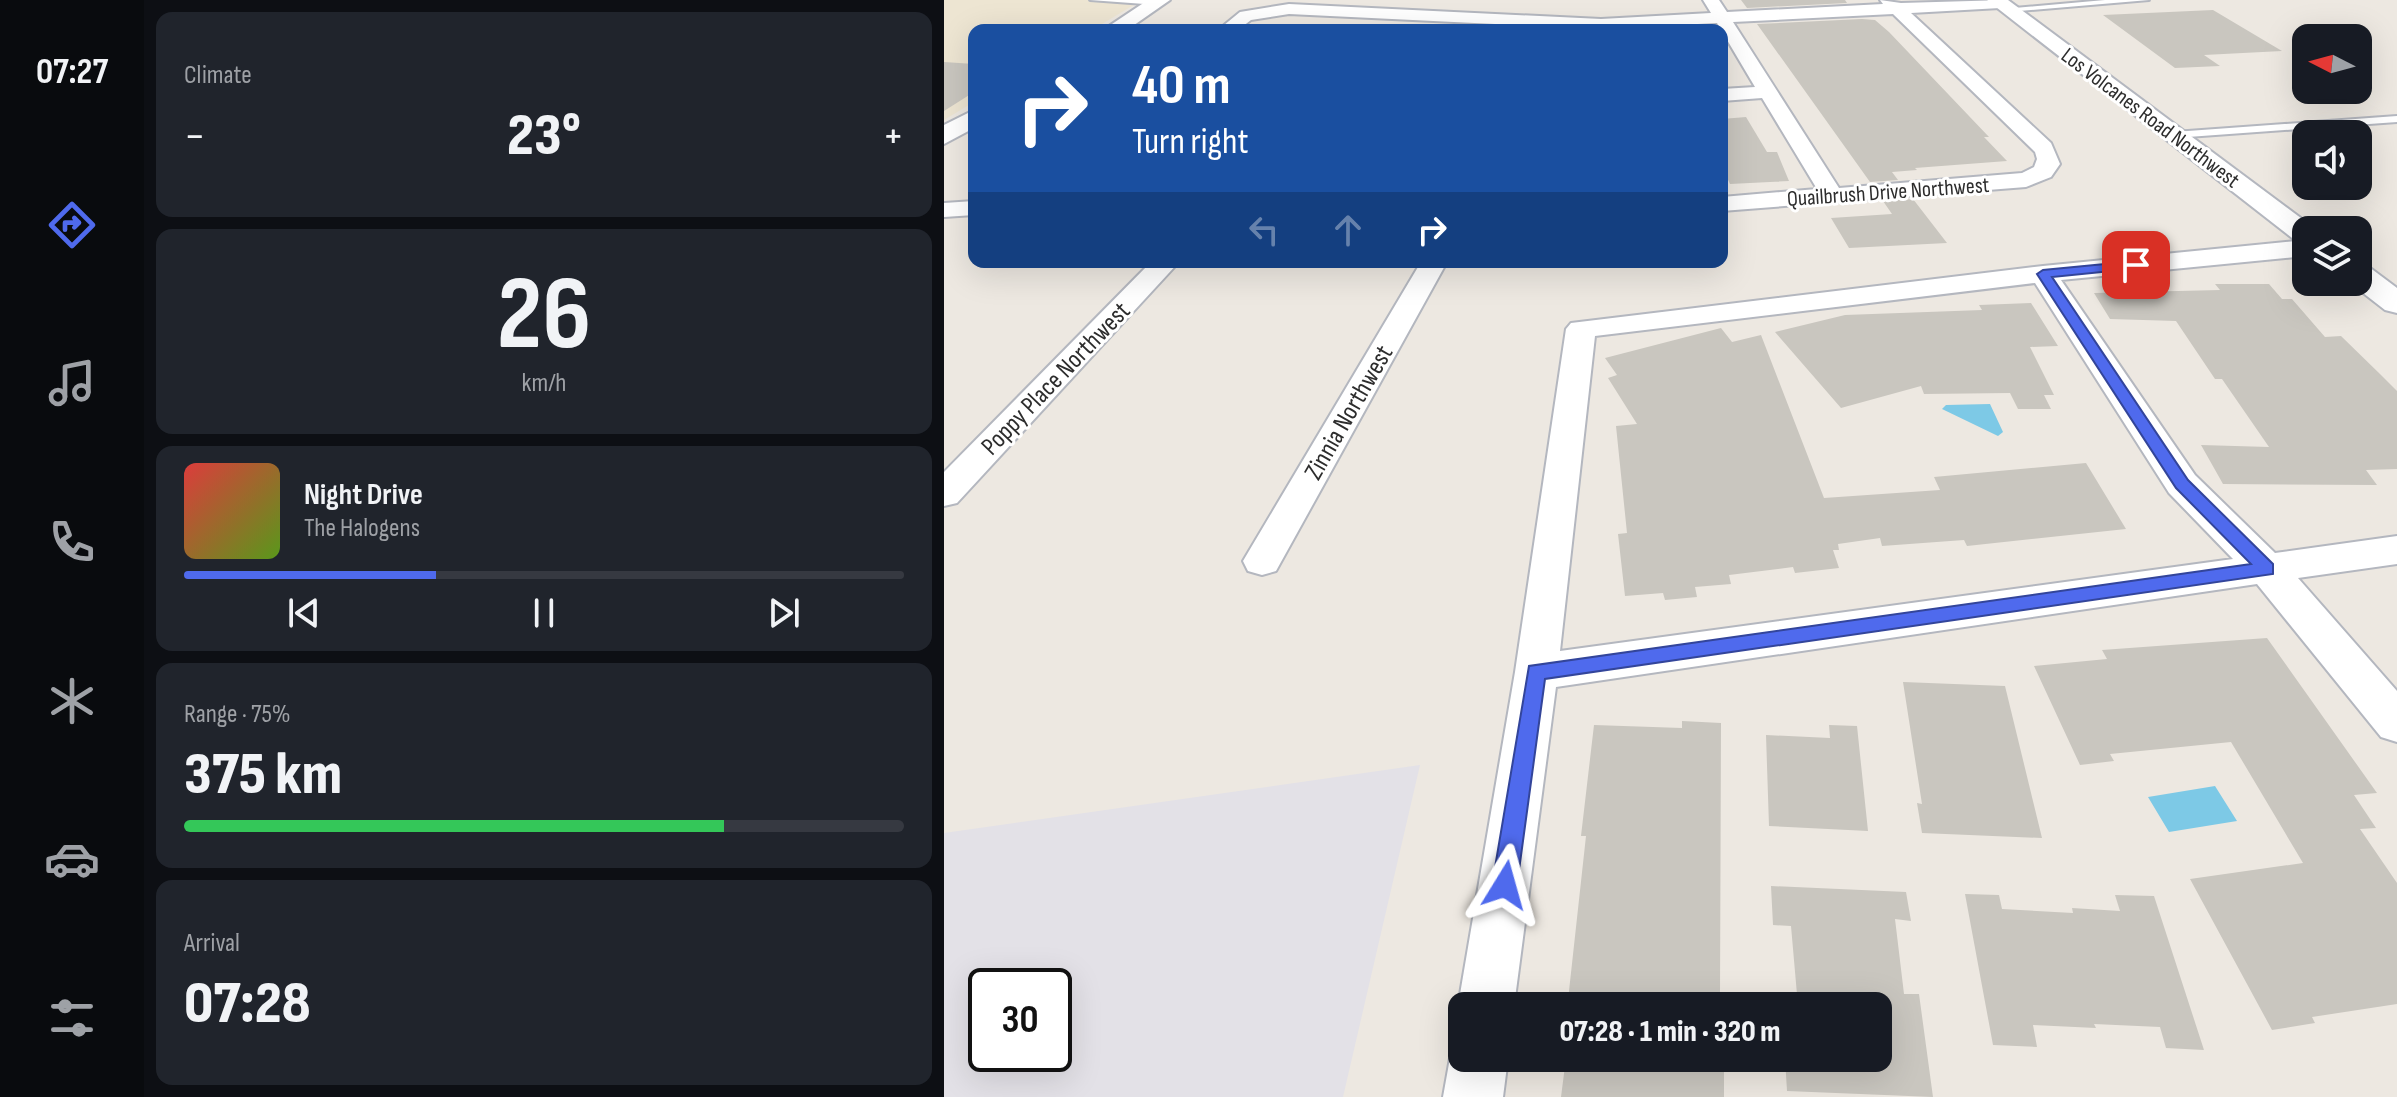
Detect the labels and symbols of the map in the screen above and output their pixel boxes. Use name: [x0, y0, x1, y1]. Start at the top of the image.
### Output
north arrow: [2292, 24, 2372, 104]
street label: Los Volcanes Road Northwest: [2056, 42, 2245, 194]
street label: Quailbrush Drive Northwest: [1786, 172, 1990, 213]
pin: [2102, 231, 2170, 299]
street label: Poppy Place Northwest: [975, 296, 1137, 462]
street label: Zinnia Northwest: [1298, 340, 1400, 485]
position arrow: [1463, 843, 1547, 927]
speed limit sign: 30: [968, 968, 1072, 1072]

